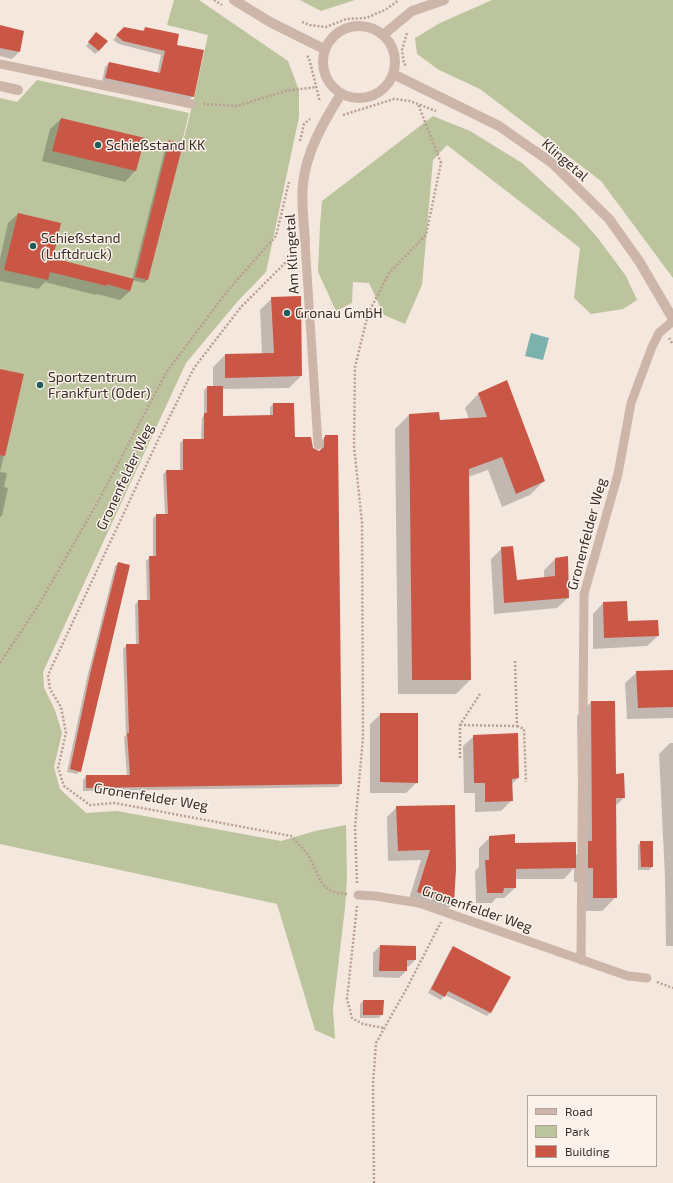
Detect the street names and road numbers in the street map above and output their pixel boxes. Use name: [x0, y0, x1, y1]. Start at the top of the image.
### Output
street label: Klingetal: [538, 135, 592, 185]
street label: Am Klingetal: [282, 213, 302, 295]
street label: Gronenfelder Weg: [93, 421, 157, 533]
street label: Gronenfelder Weg: [564, 476, 610, 592]
street label: Gronenfelder Weg: [93, 780, 209, 814]
street label: Gronenfelder Weg: [420, 882, 534, 936]

